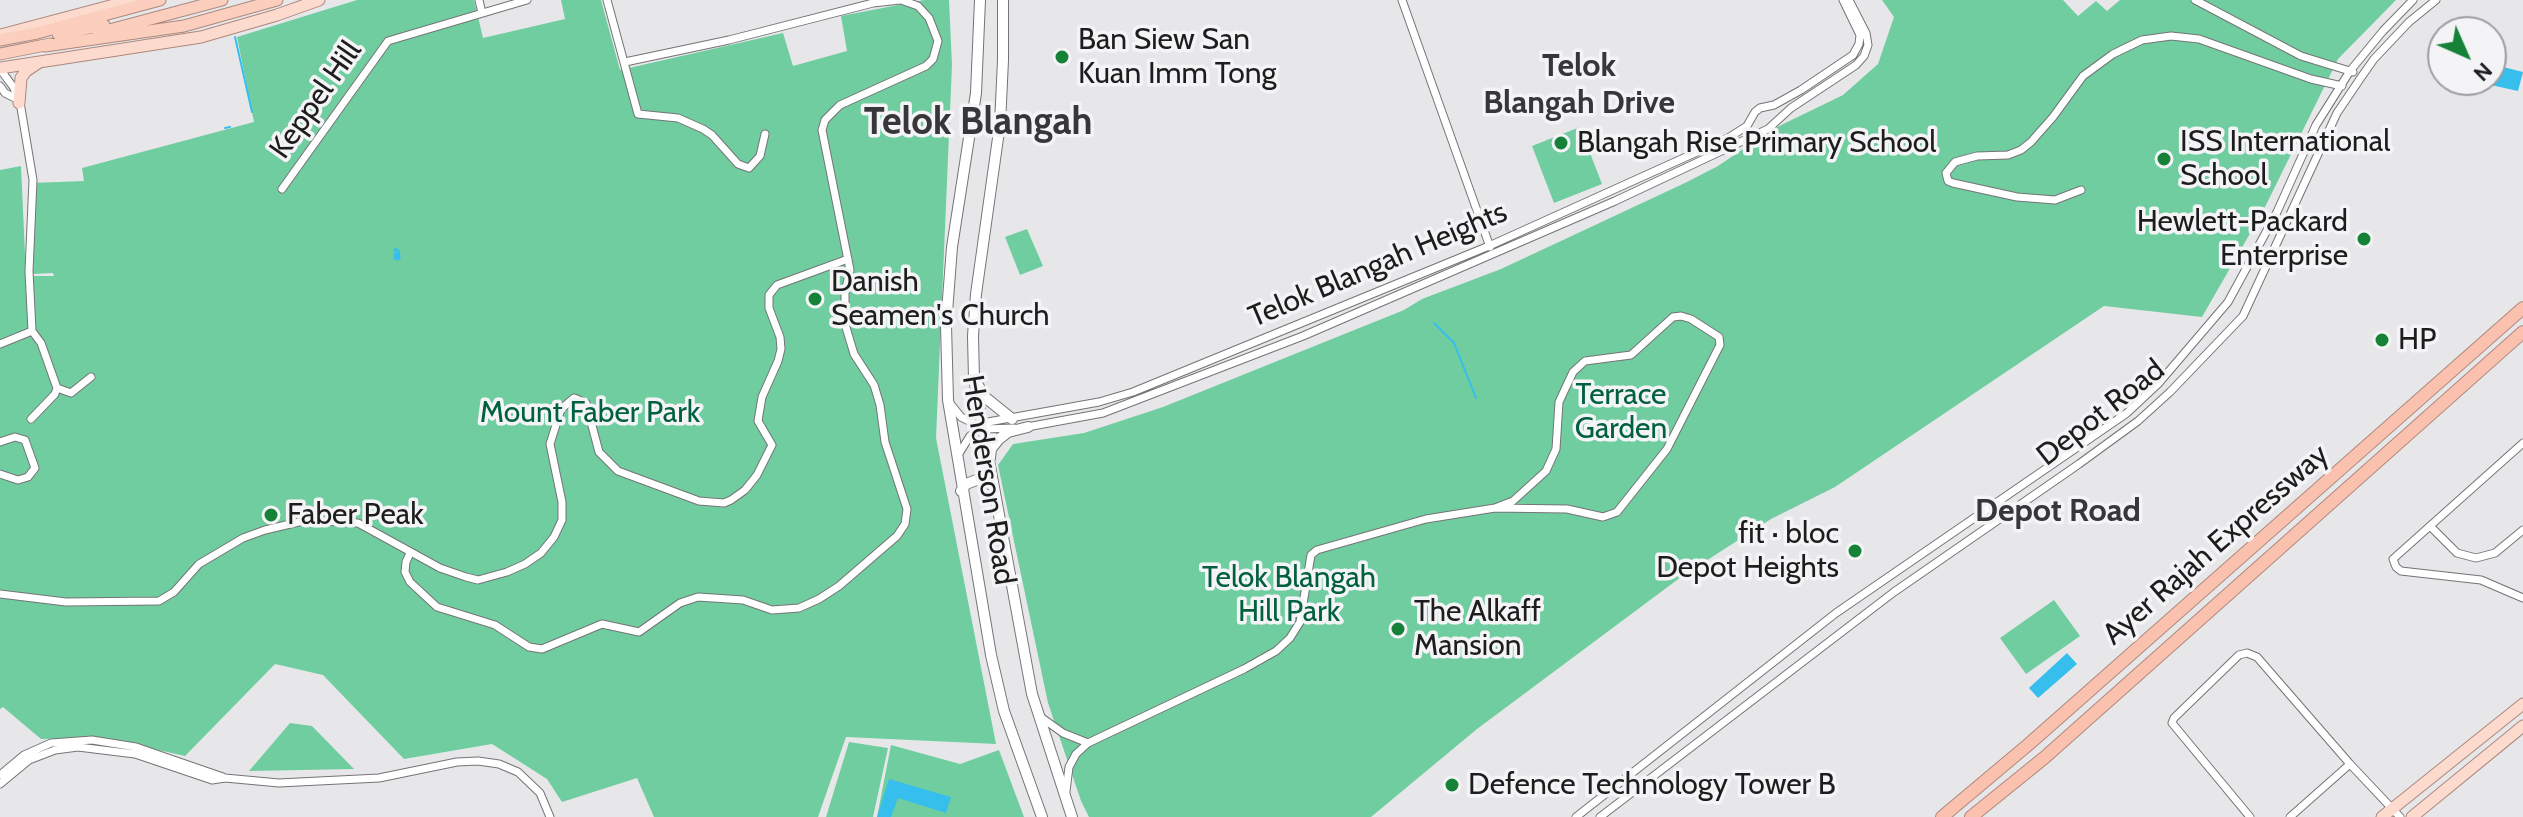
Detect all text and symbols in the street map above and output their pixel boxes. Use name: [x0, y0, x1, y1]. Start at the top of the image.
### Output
north arrow: [2427, 16, 2507, 96]
place label: Ban Siew San Kuan Imm Tong: [1078, 22, 1276, 92]
street label: Keppel Hill: [262, 34, 370, 166]
marker: Ban Siew San Kuan Imm Tong: [1053, 48, 1071, 66]
district label: Telok Blangah Drive: [1483, 48, 1675, 123]
text: N: [2468, 57, 2498, 87]
district label: Telok Blangah: [864, 100, 1092, 146]
place label: ISS International School: [2180, 124, 2390, 194]
place label: Blangah Rise Primary School: [1577, 125, 1936, 161]
marker: Blangah Rise Primary School: [1552, 134, 1570, 152]
marker: ISS International School: [2155, 150, 2173, 168]
street label: Telok Blangah Heights: [1244, 194, 1512, 336]
place label: Hewlett-Packard Enterprise: [2137, 204, 2348, 274]
marker: Hewlett-Packard Enterprise: [2355, 230, 2373, 248]
place label: Danish Seamen's Church: [831, 264, 1050, 334]
marker: Danish Seamen's Church: [806, 290, 824, 308]
place label: HP: [2398, 322, 2436, 358]
marker: HP: [2373, 331, 2391, 349]
street label: Depot Road: [2030, 352, 2172, 474]
street label: Henderson Road: [954, 373, 1022, 587]
park label: Terrace Garden: [1575, 377, 1667, 448]
park label: Mount Faber Park: [480, 395, 700, 431]
street label: Ayer Rajah Expressway: [2096, 437, 2336, 653]
district label: Depot Road: [1975, 493, 2141, 531]
place label: Faber Peak: [287, 497, 424, 533]
marker: Faber Peak: [262, 506, 280, 524]
place label: fit · bloc Depot Heights: [1656, 516, 1839, 586]
marker: fit · bloc Depot Heights: [1846, 542, 1864, 560]
park label: Telok Blangah Hill Park: [1202, 560, 1376, 630]
place label: The Alkaff Mansion: [1414, 594, 1541, 664]
marker: The Alkaff Mansion: [1389, 620, 1407, 638]
place label: Defence Technology Tower B: [1468, 767, 1836, 803]
marker: Defence Technology Tower B: [1443, 776, 1461, 794]

